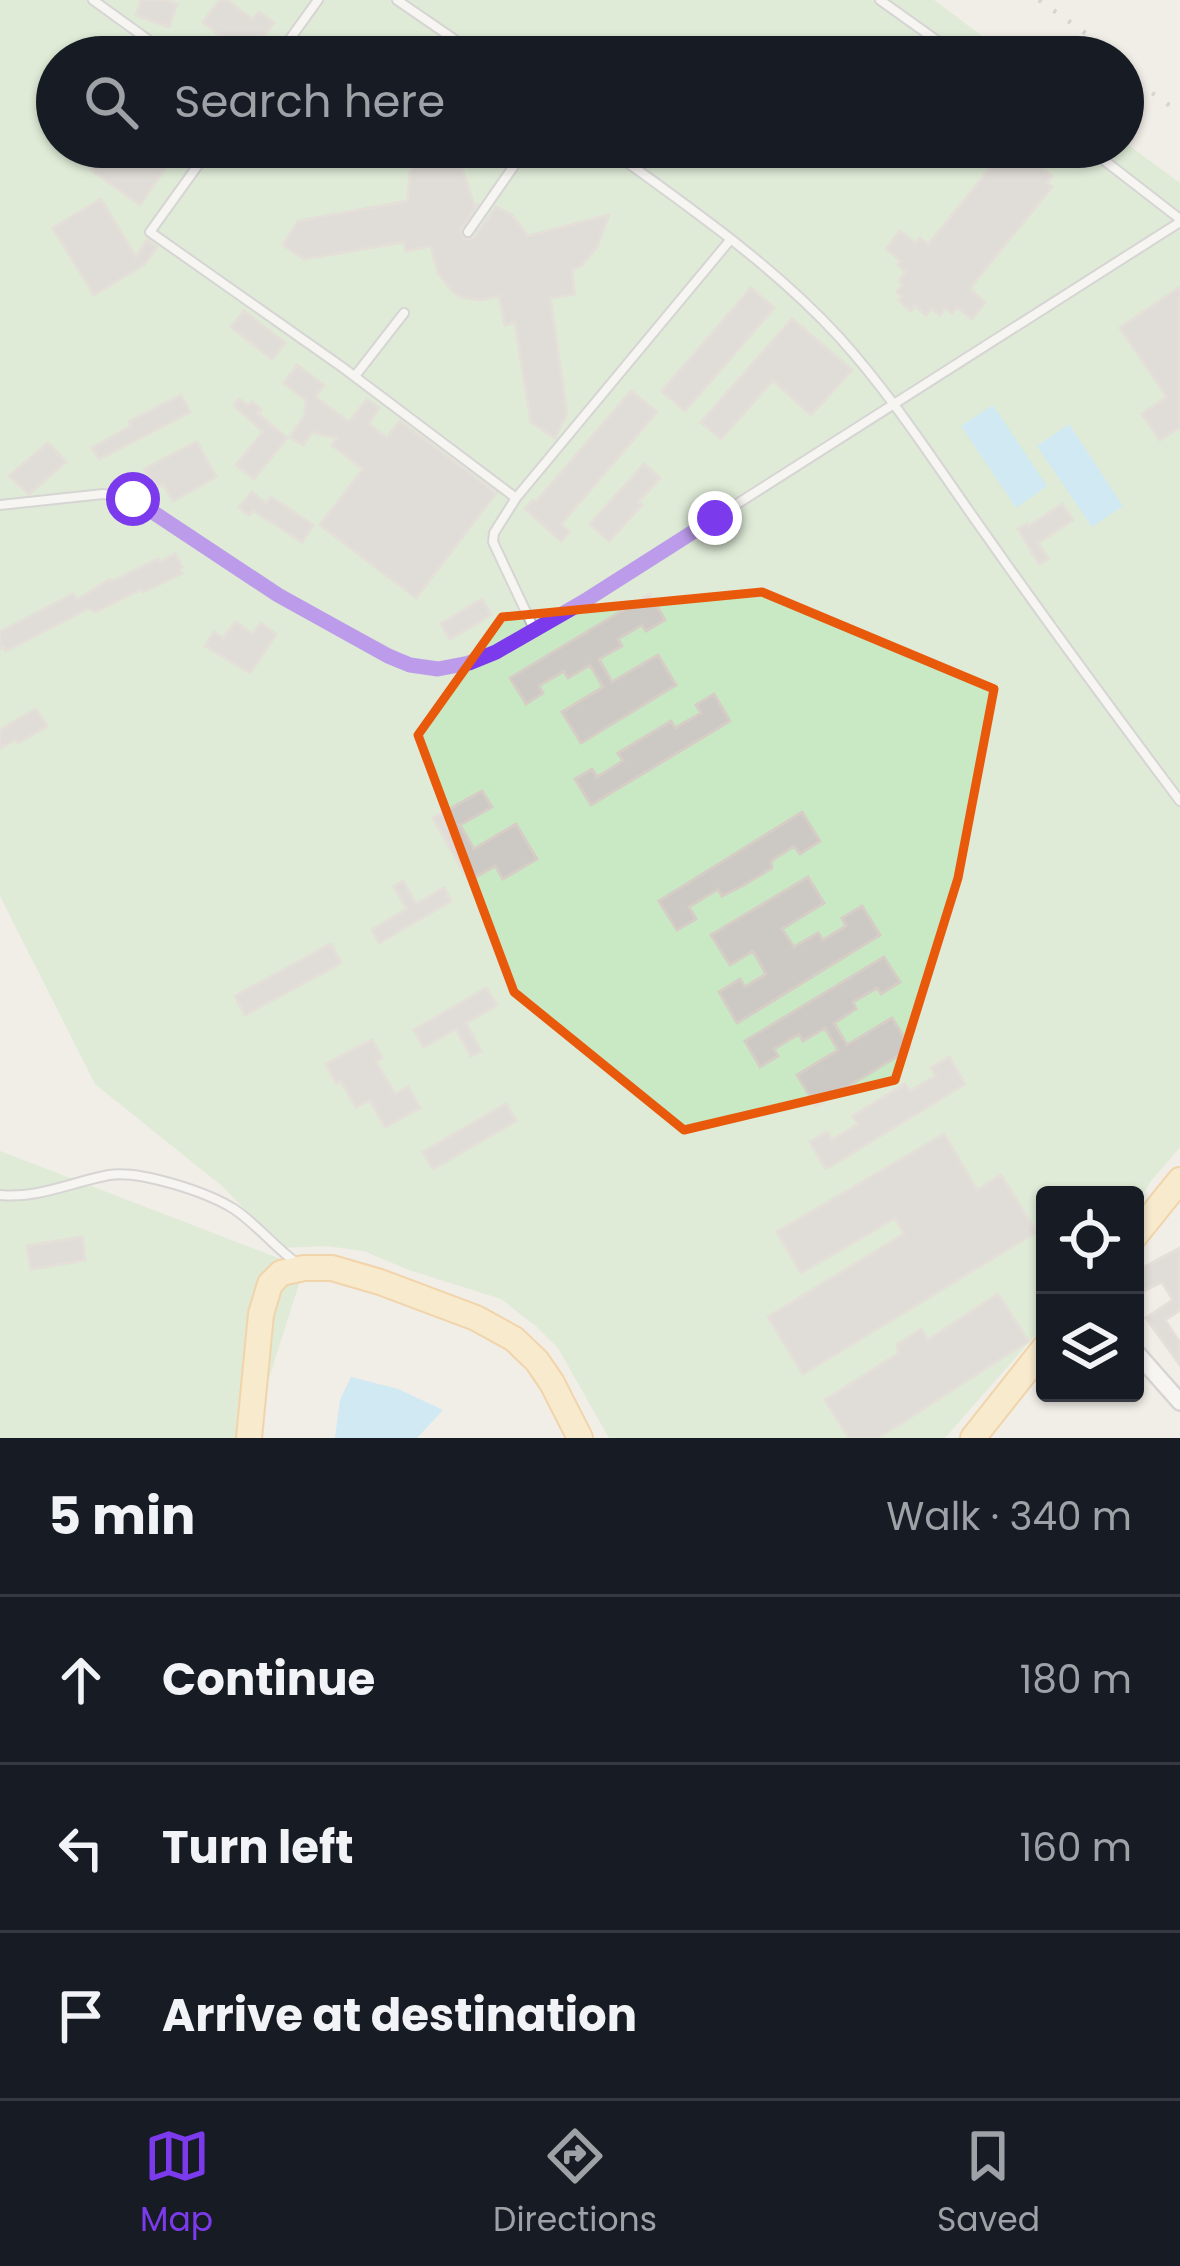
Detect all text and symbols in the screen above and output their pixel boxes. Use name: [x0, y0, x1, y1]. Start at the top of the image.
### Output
search box: [36, 36, 1144, 168]
icon: search: [78, 69, 144, 135]
text: Search here: [174, 70, 445, 133]
route start: [106, 472, 160, 526]
route end: [688, 491, 742, 545]
map controls: [1036, 1186, 1144, 1402]
button: locate: [1036, 1186, 1144, 1294]
button: layers: [1036, 1294, 1144, 1402]
text: 5 min: [48, 1480, 195, 1552]
text: Walk · 340 m: [886, 1489, 1132, 1544]
icon: ahead: [48, 1647, 114, 1713]
text: Continue: [162, 1648, 375, 1711]
text: 180 m: [1020, 1652, 1132, 1707]
icon: left: [48, 1815, 114, 1881]
text: Turn left: [162, 1816, 354, 1879]
text: 160 m: [1020, 1820, 1132, 1875]
icon: arrive: [48, 1983, 114, 2049]
text: Arrive at destination: [162, 1984, 637, 2047]
tab: Map: [140, 2123, 213, 2245]
tab: Directions: [493, 2123, 657, 2245]
tab: Saved: [937, 2123, 1040, 2245]

